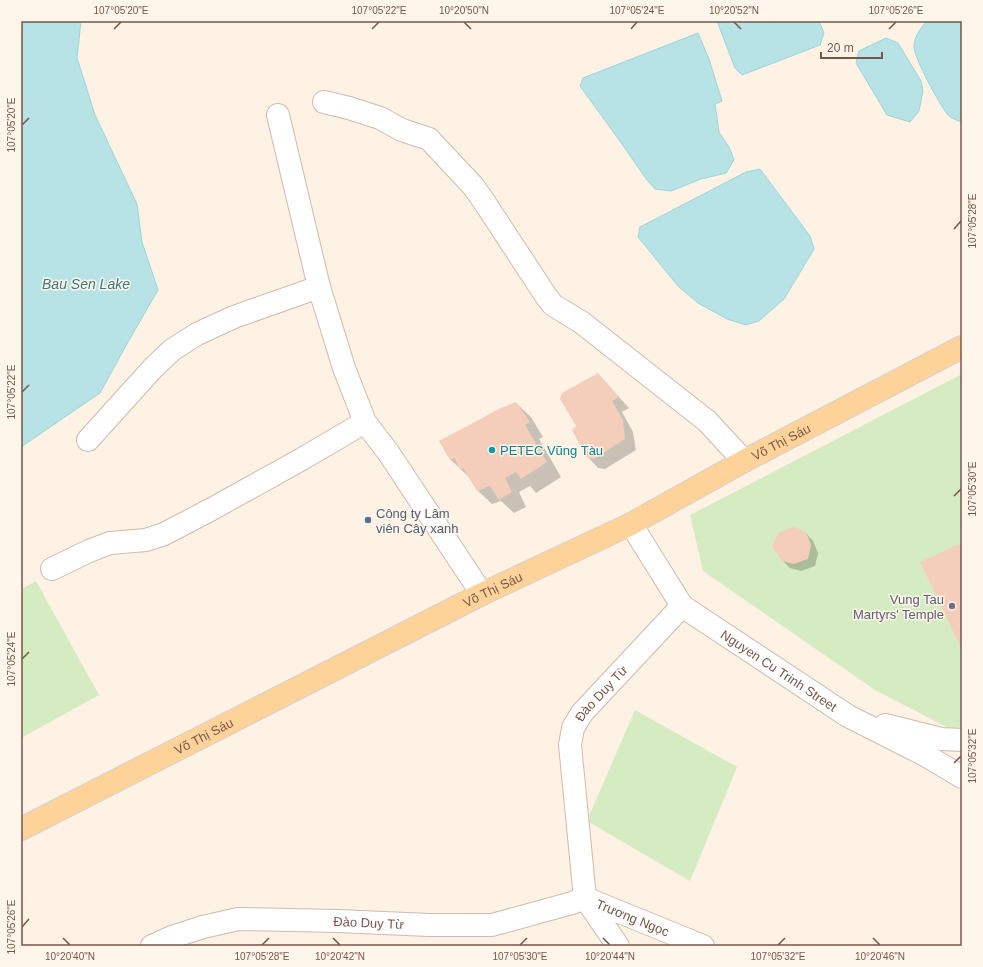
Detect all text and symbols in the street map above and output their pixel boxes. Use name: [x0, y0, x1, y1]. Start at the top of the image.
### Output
text: 107°05'20"E: [93, 5, 149, 16]
text: 107°05'22"E: [351, 5, 407, 16]
text: 10°20'50"N: [439, 5, 489, 16]
text: 107°05'24"E: [609, 5, 665, 16]
text: 10°20'52"N: [709, 5, 759, 16]
text: 107°05'26"E: [868, 5, 924, 16]
scale bar: [821, 34, 882, 60]
text: 20 m: [827, 41, 854, 55]
text: 107°05'20"E: [6, 97, 17, 153]
text: 107°05'28"E: [967, 193, 978, 249]
water label: Bau Sen Lake: [42, 276, 130, 292]
text: 107°05'22"E: [6, 364, 17, 420]
street label: Võ Thị Sáu: [749, 420, 813, 463]
place label: PETEC Vũng Tàu: [500, 443, 603, 458]
marker: PETEC Vũng Tàu: [487, 445, 497, 455]
text: 107°05'30"E: [967, 461, 978, 517]
place label: Công ty Lâm viên Cây xanh: [376, 506, 458, 536]
marker: Công ty Lâm viên Cây xanh: [363, 515, 373, 525]
street label: Võ Thị Sáu: [460, 569, 525, 610]
place label: Vung Tau Martyrs' Temple: [853, 592, 944, 622]
marker: Vung Tau Martyrs' Temple: [947, 601, 957, 611]
street label: Nguyen Cu Trinh Street: [718, 627, 840, 714]
text: 107°05'24"E: [6, 631, 17, 687]
street label: Đào Duy Từ: [571, 662, 630, 724]
street label: Võ Thị Sáu: [172, 715, 236, 757]
text: 107°05'32"E: [967, 728, 978, 784]
street label: Trương Ngọc: [594, 896, 672, 939]
text: 107°05'26"E: [6, 899, 17, 955]
street label: Đào Duy Từ: [333, 913, 404, 931]
text: 10°20'40"N: [45, 951, 95, 962]
text: 107°05'28"E: [234, 951, 290, 962]
text: 10°20'42"N: [315, 951, 365, 962]
text: 107°05'30"E: [492, 951, 548, 962]
text: 10°20'44"N: [585, 951, 635, 962]
text: 107°05'32"E: [750, 951, 806, 962]
text: 10°20'46"N: [855, 951, 905, 962]

